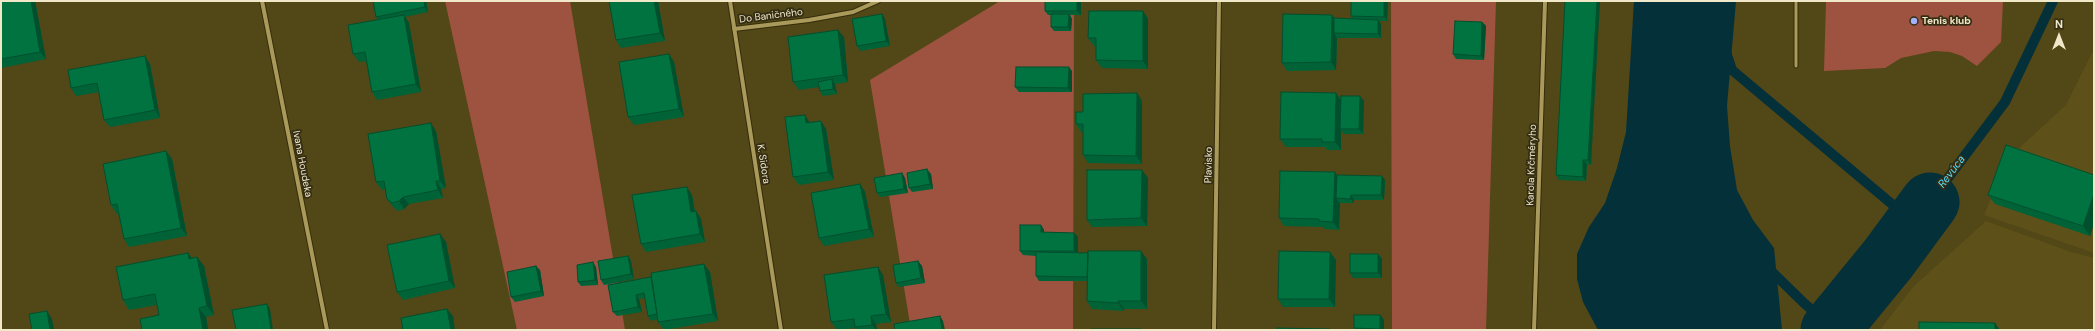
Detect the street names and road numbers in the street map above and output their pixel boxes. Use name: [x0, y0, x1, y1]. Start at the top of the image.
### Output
street label: Do Baničného: [739, 6, 803, 26]
street label: Karola Krčméryho: [1525, 124, 1539, 206]
street label: Ivana Houdeka: [290, 130, 314, 198]
street label: K. Sidora: [754, 143, 772, 185]
street label: Plavisko: [1203, 147, 1215, 183]

